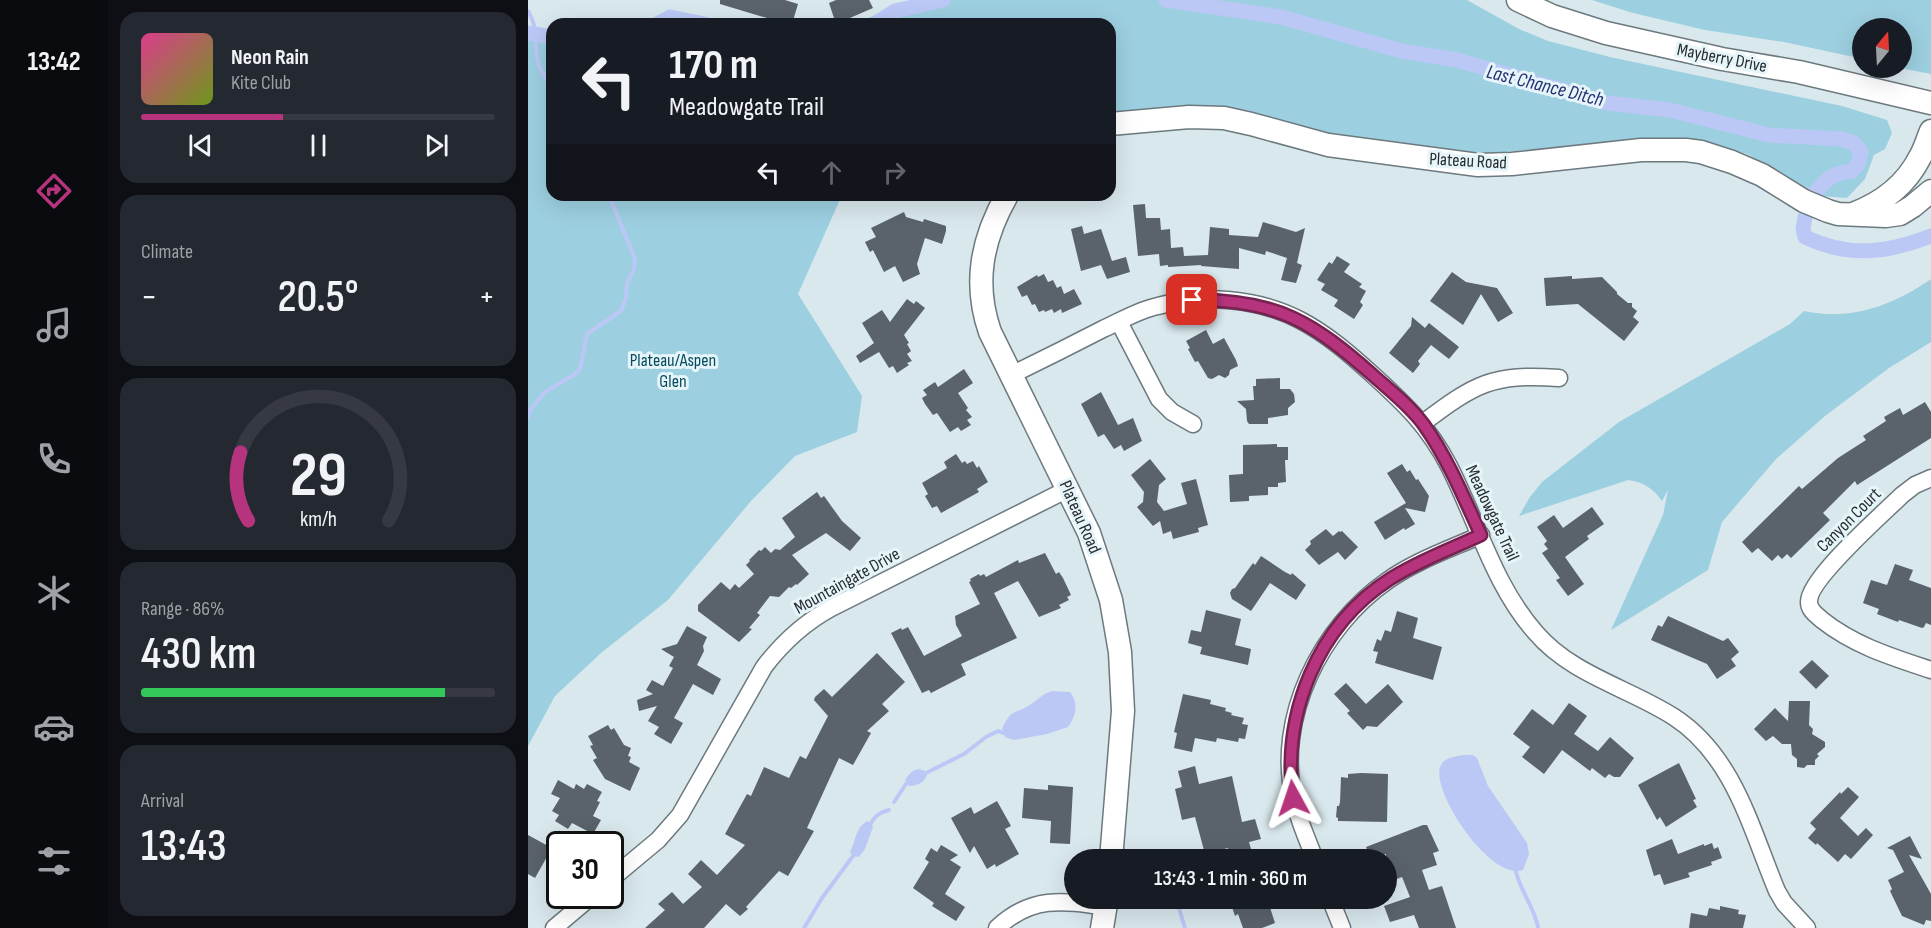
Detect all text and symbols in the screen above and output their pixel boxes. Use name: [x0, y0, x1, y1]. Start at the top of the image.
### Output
north arrow: [1852, 18, 1912, 78]
map controls: [1852, 18, 1912, 78]
street label: Mayberry Drive: [1675, 39, 1769, 77]
text: 170 m: [669, 40, 758, 91]
icon: left: [570, 42, 648, 120]
text: Neon Rain: [231, 44, 309, 71]
text: 13:42: [27, 46, 81, 78]
water label: Last Chance Ditch: [1484, 60, 1606, 112]
text: Kite Club: [231, 71, 291, 95]
text: Meadowgate Trail: [669, 91, 824, 123]
icon: previous: [184, 129, 217, 162]
icon: pause: [302, 129, 335, 162]
icon: next: [420, 129, 453, 162]
street label: Plateau Road: [1429, 148, 1507, 174]
icon: left: [752, 156, 785, 189]
icon: ahead: [815, 156, 848, 189]
icon: right: [878, 156, 911, 189]
icon: directions: [33, 170, 75, 212]
text: Climate: [141, 240, 193, 264]
text: 20.5°: [277, 270, 359, 325]
pin: [1166, 274, 1217, 325]
text: −: [141, 277, 157, 317]
text: +: [479, 277, 495, 317]
icon: arrive: [1175, 283, 1208, 316]
icon: music: [33, 304, 75, 346]
park label: Plateau/Aspen Glen: [630, 350, 716, 392]
icon: phone: [33, 438, 75, 480]
text: 29: [290, 439, 346, 514]
street label: Meadowgate Trail: [1461, 462, 1523, 564]
street label: Plateau Road: [1055, 477, 1105, 557]
street label: Canyon Court: [1812, 483, 1886, 557]
text: km/h: [299, 507, 337, 532]
street label: Mountaingate Drive: [790, 543, 904, 619]
icon: climate: [33, 572, 75, 614]
text: Range · 86%: [141, 597, 225, 621]
text: 430 km: [141, 627, 256, 682]
icon: car: [33, 706, 75, 748]
position arrow: [1261, 766, 1325, 830]
text: Arrival: [141, 789, 184, 813]
text: 13:43: [141, 819, 227, 874]
speed limit sign: 30: [546, 831, 624, 909]
icon: filters: [33, 840, 75, 882]
text: 13:43 · 1 min · 360 m: [1154, 865, 1307, 892]

